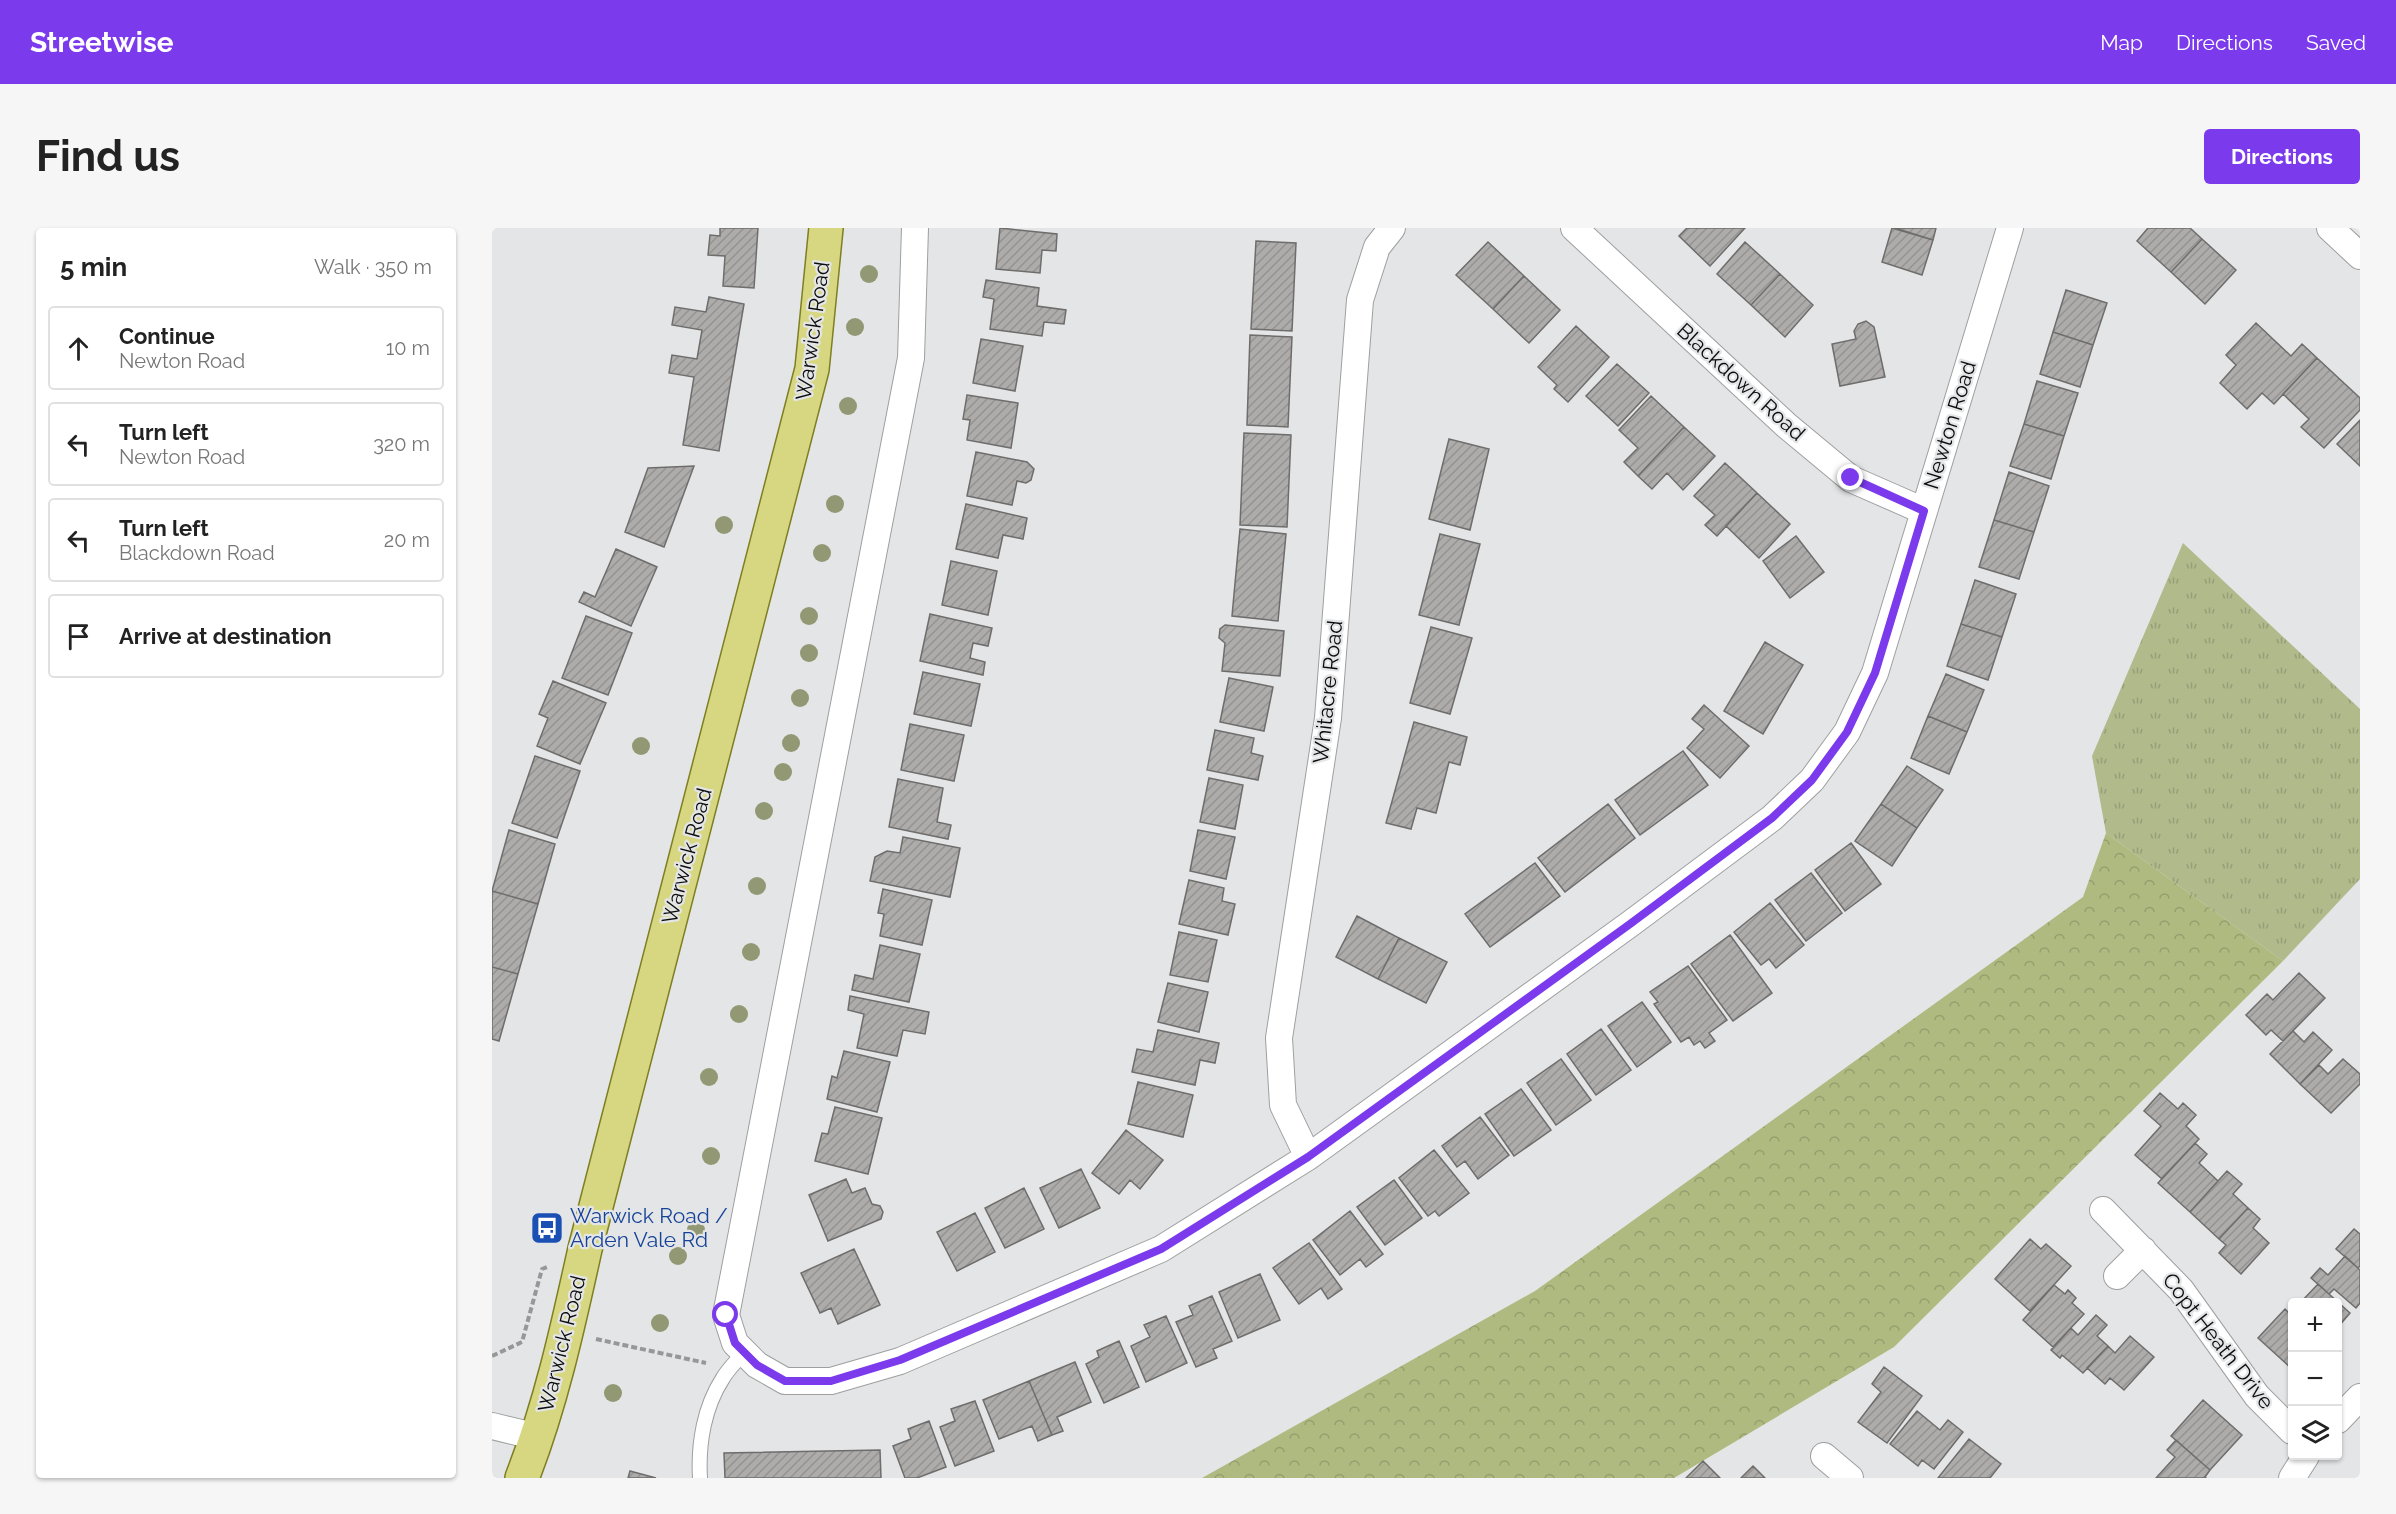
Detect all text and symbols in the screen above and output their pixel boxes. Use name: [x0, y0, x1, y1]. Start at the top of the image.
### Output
text: Streetwise: [30, 26, 174, 59]
text: Map: [2100, 30, 2143, 55]
text: Directions: [2176, 30, 2273, 55]
text: Saved: [2306, 30, 2366, 55]
button: Directions: [2204, 129, 2360, 184]
text: Find us: [36, 132, 180, 181]
text: 5 min: [60, 252, 127, 282]
text: Walk · 350 m: [314, 255, 432, 279]
street label: Warwick Road: [790, 260, 835, 402]
street label: Blackdown Road: [1672, 318, 1810, 446]
text: Continue: [119, 323, 215, 349]
icon: ahead: [62, 332, 95, 365]
text: 10 m: [386, 336, 430, 360]
text: Newton Road: [119, 349, 245, 373]
street label: Newton Road: [1918, 358, 1981, 492]
text: Turn left: [119, 419, 209, 445]
icon: left: [62, 428, 95, 461]
text: 320 m: [373, 432, 430, 456]
text: Newton Road: [119, 445, 245, 469]
route end: [1837, 464, 1863, 490]
text: Turn left: [119, 515, 209, 541]
icon: left: [62, 524, 95, 557]
text: 20 m: [384, 528, 430, 552]
text: Blackdown Road: [119, 541, 275, 565]
street label: Whitacre Road: [1308, 619, 1347, 765]
icon: arrive: [62, 620, 95, 653]
text: Arrive at destination: [119, 623, 332, 649]
street label: Warwick Road: [656, 785, 717, 927]
place label: Warwick Road / Arden Vale Rd: [570, 1203, 728, 1252]
bus stop icon: Warwick Road / Arden Vale Rd: [529, 1210, 565, 1246]
street label: Copt Heath Drive: [2157, 1268, 2279, 1414]
street label: Warwick Road: [532, 1273, 591, 1415]
map controls: [2288, 1298, 2342, 1460]
button: +: [2288, 1298, 2342, 1352]
route start: [712, 1301, 738, 1327]
button: −: [2288, 1352, 2342, 1406]
button: layers: [2288, 1406, 2342, 1460]

